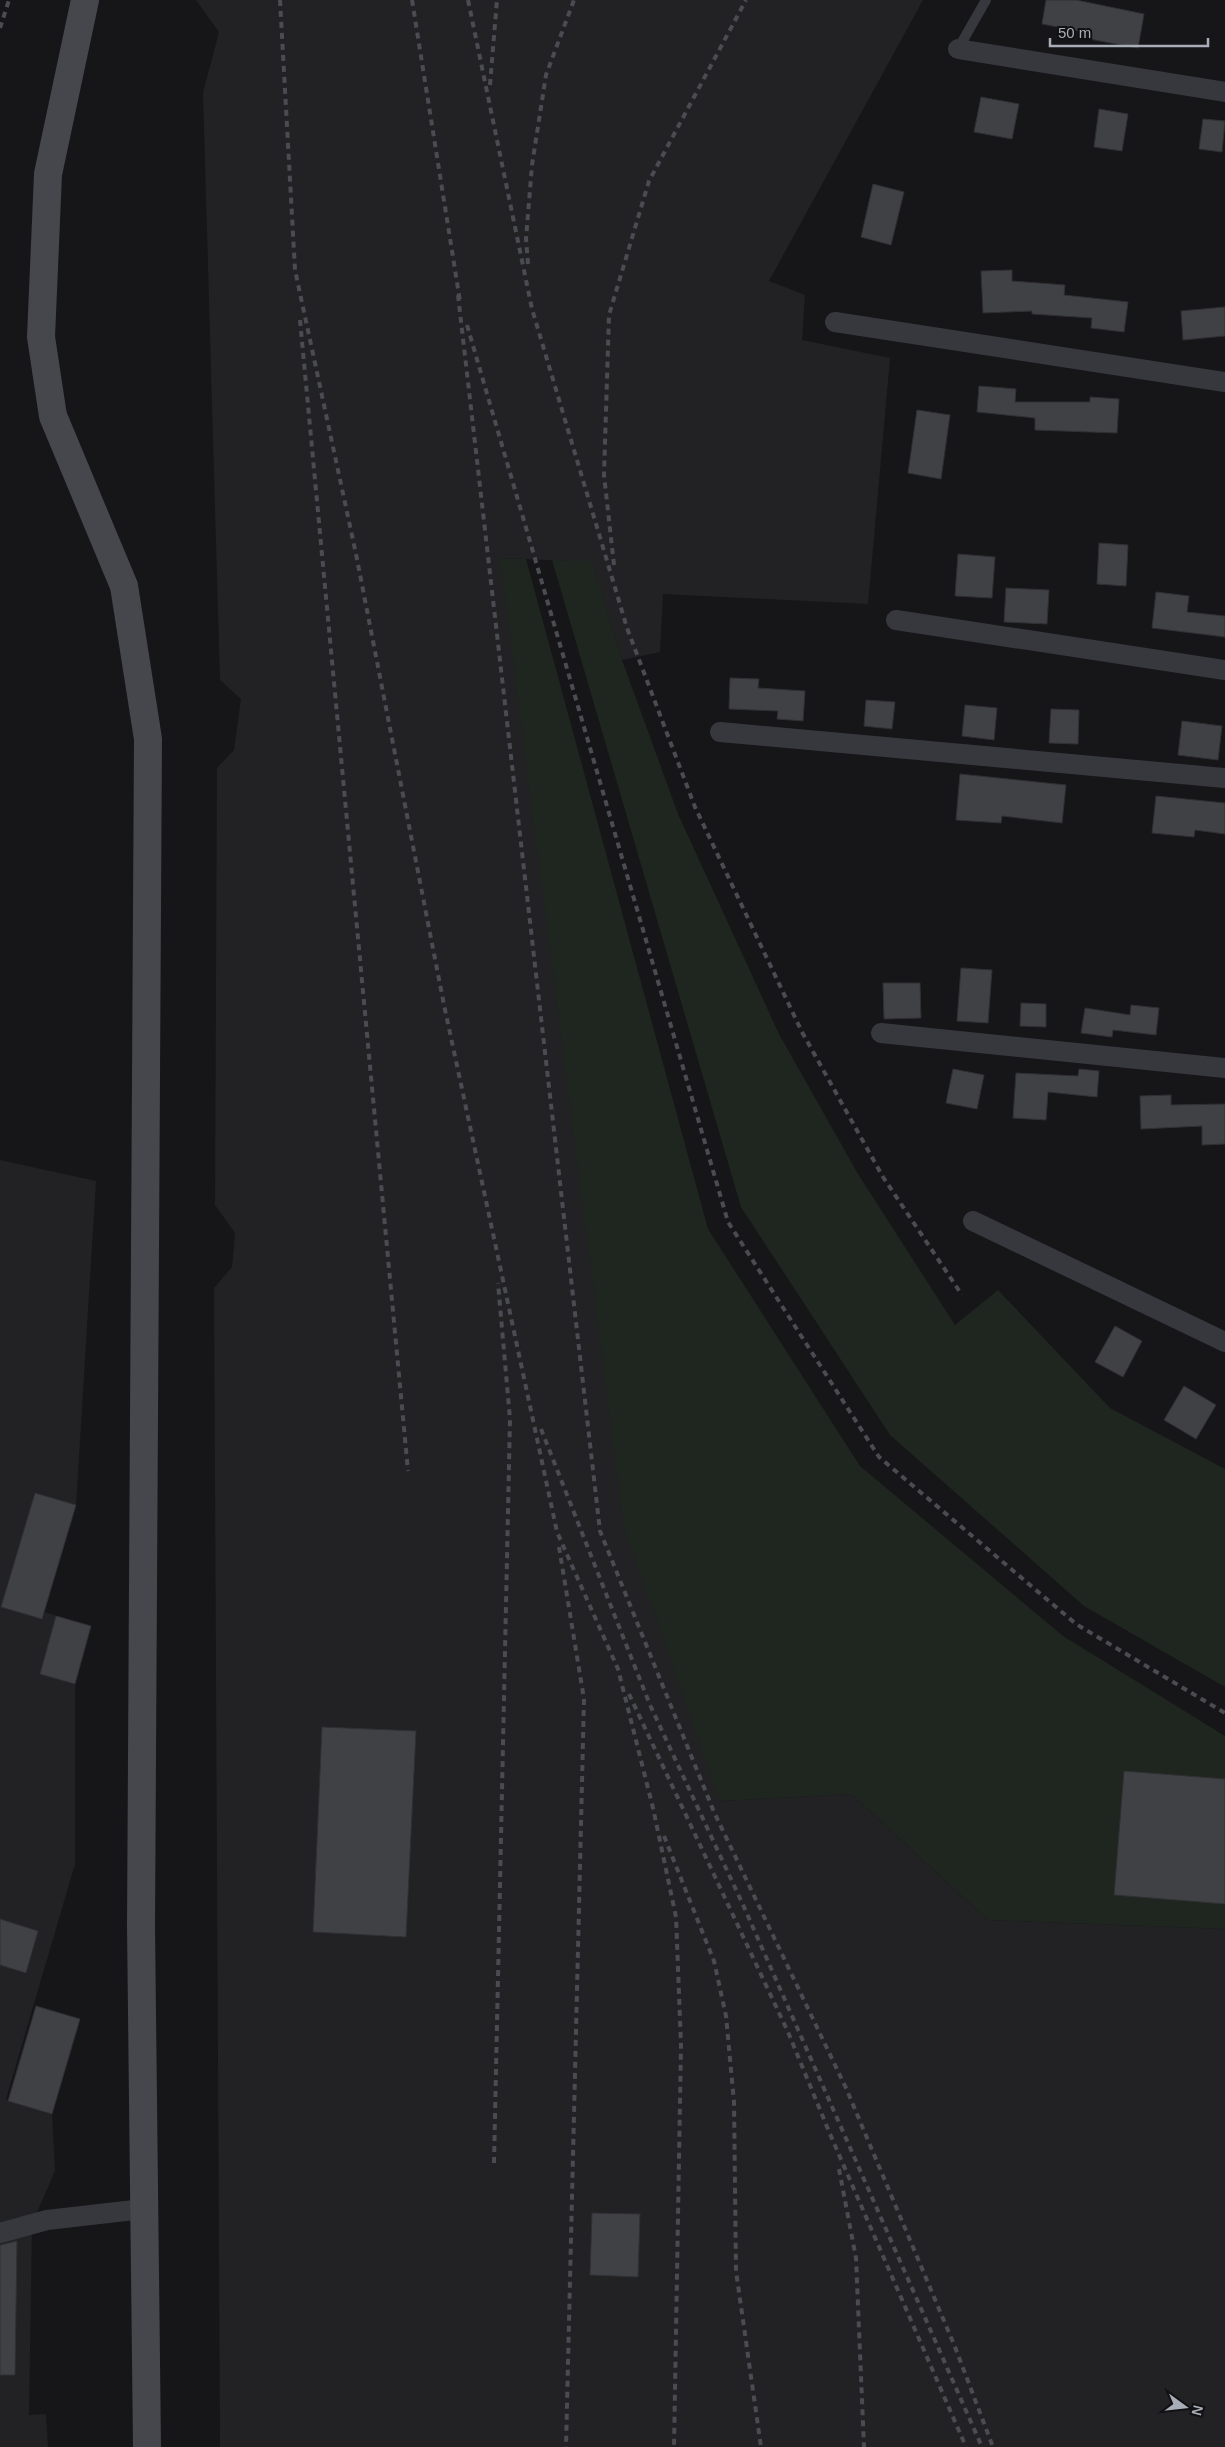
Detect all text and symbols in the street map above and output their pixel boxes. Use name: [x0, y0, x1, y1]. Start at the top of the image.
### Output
scale bar: [1050, 15, 1208, 47]
text: 50 m: [1058, 24, 1091, 41]
north arrow: [1160, 2382, 1210, 2432]
text: N: [1189, 2403, 1207, 2417]

